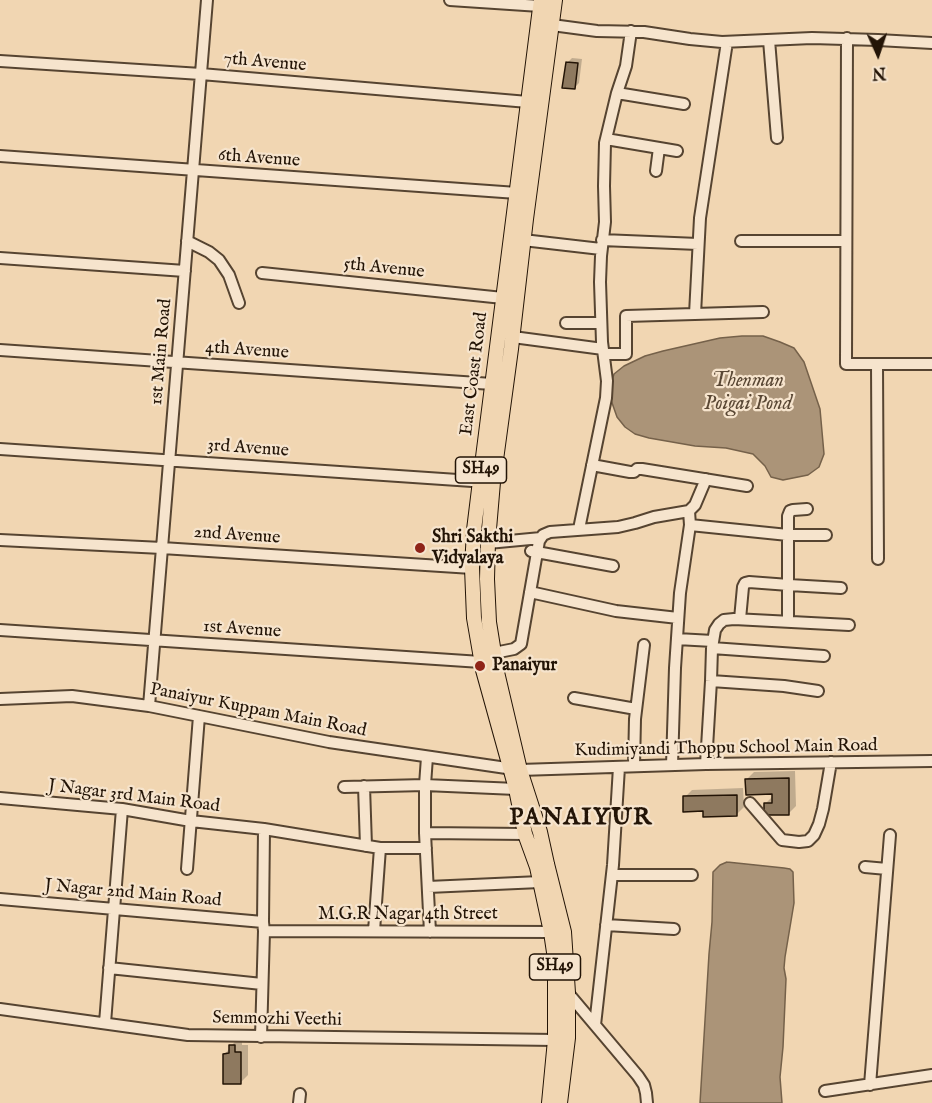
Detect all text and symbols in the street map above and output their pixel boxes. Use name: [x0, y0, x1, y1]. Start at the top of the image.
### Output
north arrow: [848, 24, 908, 84]
street label: 7th Avenue: [223, 49, 307, 77]
text: N: [872, 62, 886, 82]
street label: 6th Avenue: [217, 145, 301, 173]
street label: 5th Avenue: [342, 254, 426, 284]
street label: 1st Main Road: [147, 298, 177, 406]
street label: East Coast Road: [457, 311, 493, 437]
street label: 4th Avenue: [205, 337, 289, 365]
water label: Thenman Poigai Pond: [704, 370, 792, 417]
street label: 3rd Avenue: [206, 435, 290, 463]
road number: SH49: [456, 457, 506, 483]
street label: 2nd Avenue: [193, 522, 281, 550]
place label: Shri Sakthi Vidyalaya: [432, 527, 513, 570]
marker: Shri Sakthi Vidyalaya: [413, 541, 427, 555]
street label: 1st Avenue: [202, 617, 282, 643]
place label: Panaiyur: [492, 655, 557, 677]
marker: Panaiyur: [473, 659, 487, 673]
street label: Panaiyur Kuppam Main Road: [148, 679, 368, 743]
street label: Kudimiyandi Thoppu School Main Road: [574, 736, 878, 762]
street label: J Nagar 3rd Main Road: [47, 776, 221, 818]
district label: PANAIYUR: [509, 805, 653, 833]
street label: J Nagar 2nd Main Road: [44, 876, 222, 912]
street label: M.G.R Nagar 4th Street: [318, 904, 498, 926]
road number: SH49: [530, 954, 580, 980]
street label: Semmozhi Veethi: [212, 1008, 342, 1032]

